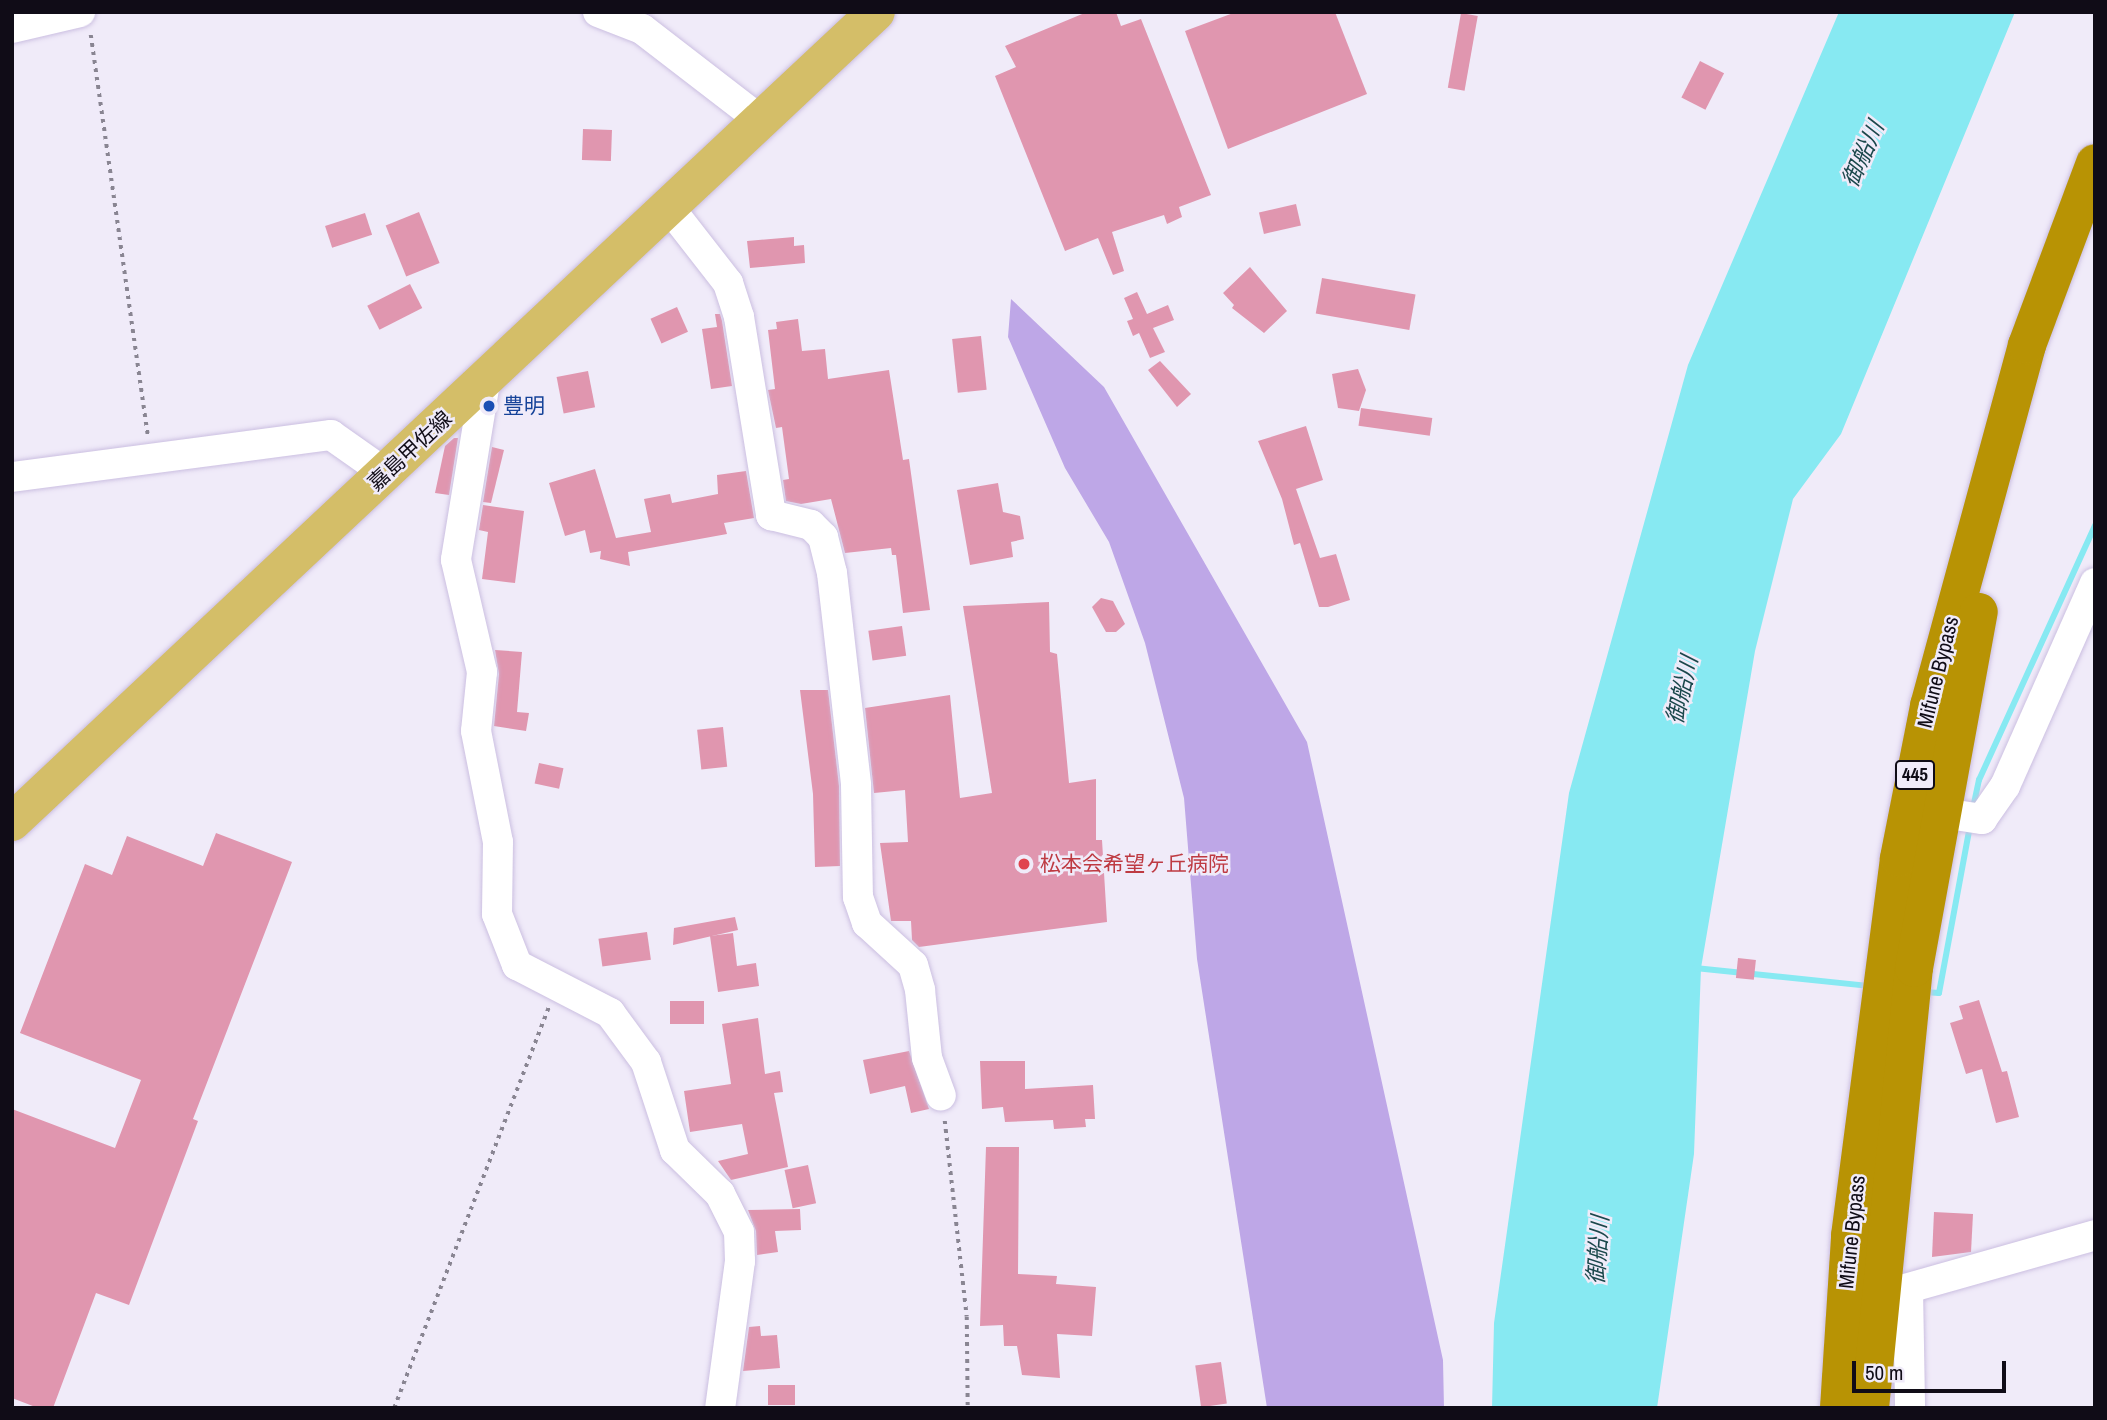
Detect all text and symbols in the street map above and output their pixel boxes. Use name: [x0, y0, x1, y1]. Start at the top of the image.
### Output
water label: 御船川: [1836, 117, 1890, 191]
place label: 豊明: [503, 393, 545, 419]
marker: 豊明: [481, 398, 497, 414]
street label: 嘉島甲佐線: [363, 406, 457, 496]
street label: Mifune Bypass: [1912, 614, 1964, 730]
water label: 御船川: [1661, 653, 1703, 727]
road number: 445: [1894, 760, 1936, 790]
place label: 松本会希望ヶ丘病院: [1040, 851, 1229, 877]
marker: 松本会希望ヶ丘病院: [1014, 854, 1034, 874]
street label: Mifune Bypass: [1834, 1174, 1870, 1290]
water label: 御船川: [1582, 1215, 1614, 1285]
scale bar: [1855, 1346, 2009, 1390]
text: 50 m: [1865, 1358, 1903, 1387]

